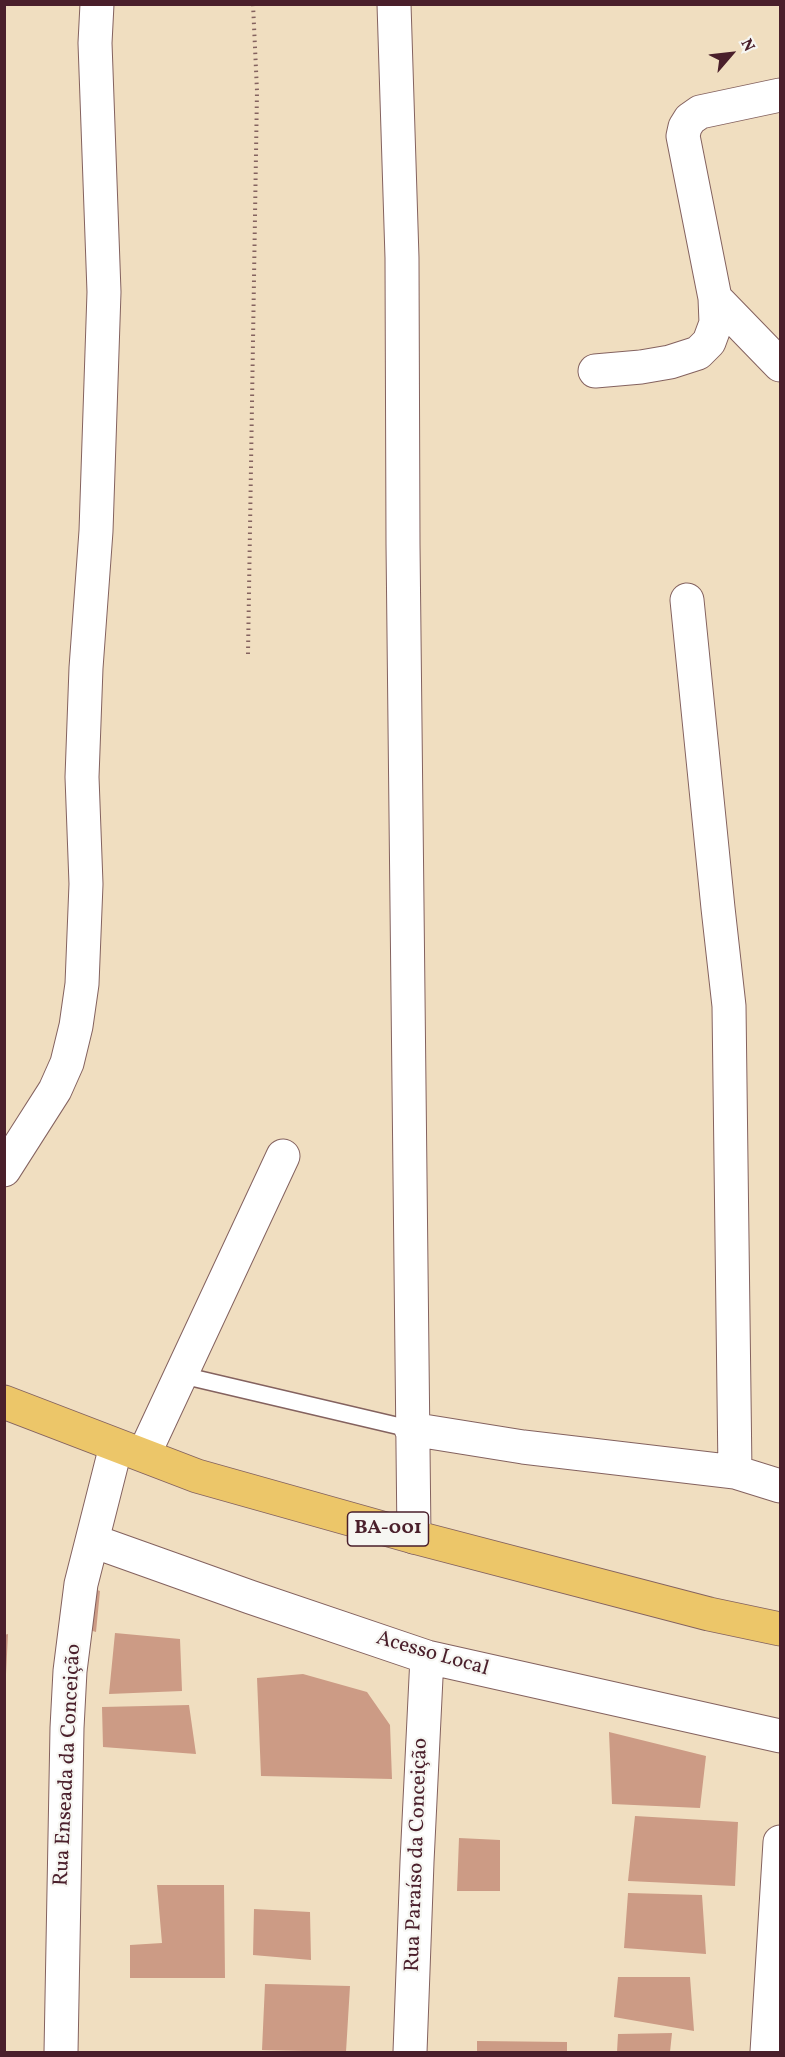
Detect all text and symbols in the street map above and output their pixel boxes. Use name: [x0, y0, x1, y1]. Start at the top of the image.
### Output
north arrow: [701, 24, 761, 84]
text: N: [734, 35, 759, 56]
road number: BA-001: [348, 1512, 428, 1546]
street label: Acesso Local: [373, 1627, 491, 1683]
street label: Rua Enseada da Conceição: [50, 1643, 88, 1887]
street label: Rua Paraíso da Conceição: [401, 1738, 435, 1972]

